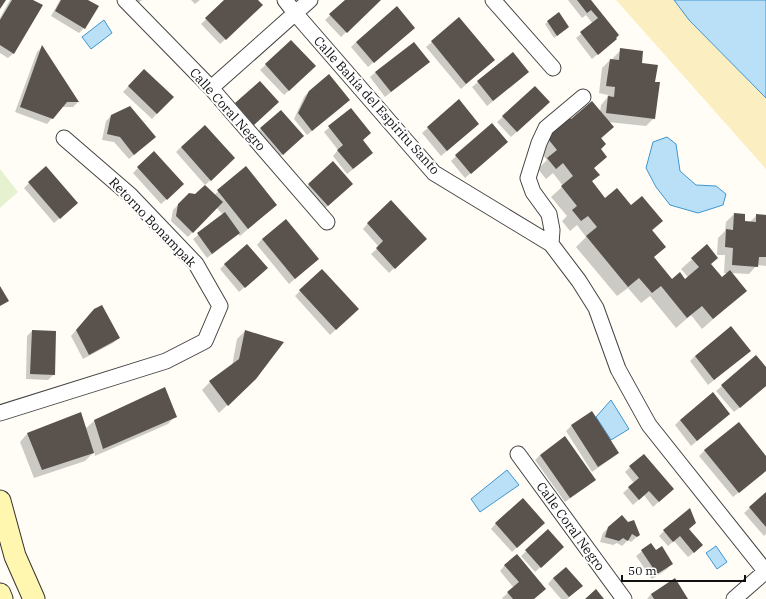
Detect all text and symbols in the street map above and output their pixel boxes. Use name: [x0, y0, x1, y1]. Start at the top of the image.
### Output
street label: Calle Bahía del Espiritu Santo: [310, 33, 443, 178]
street label: Calle Coral Negro: [186, 64, 269, 154]
street label: Retorno Bonampak: [105, 174, 200, 271]
street label: Calle Coral Negro: [533, 479, 609, 574]
scale bar: [622, 557, 745, 583]
text: 50 m: [628, 563, 657, 578]

